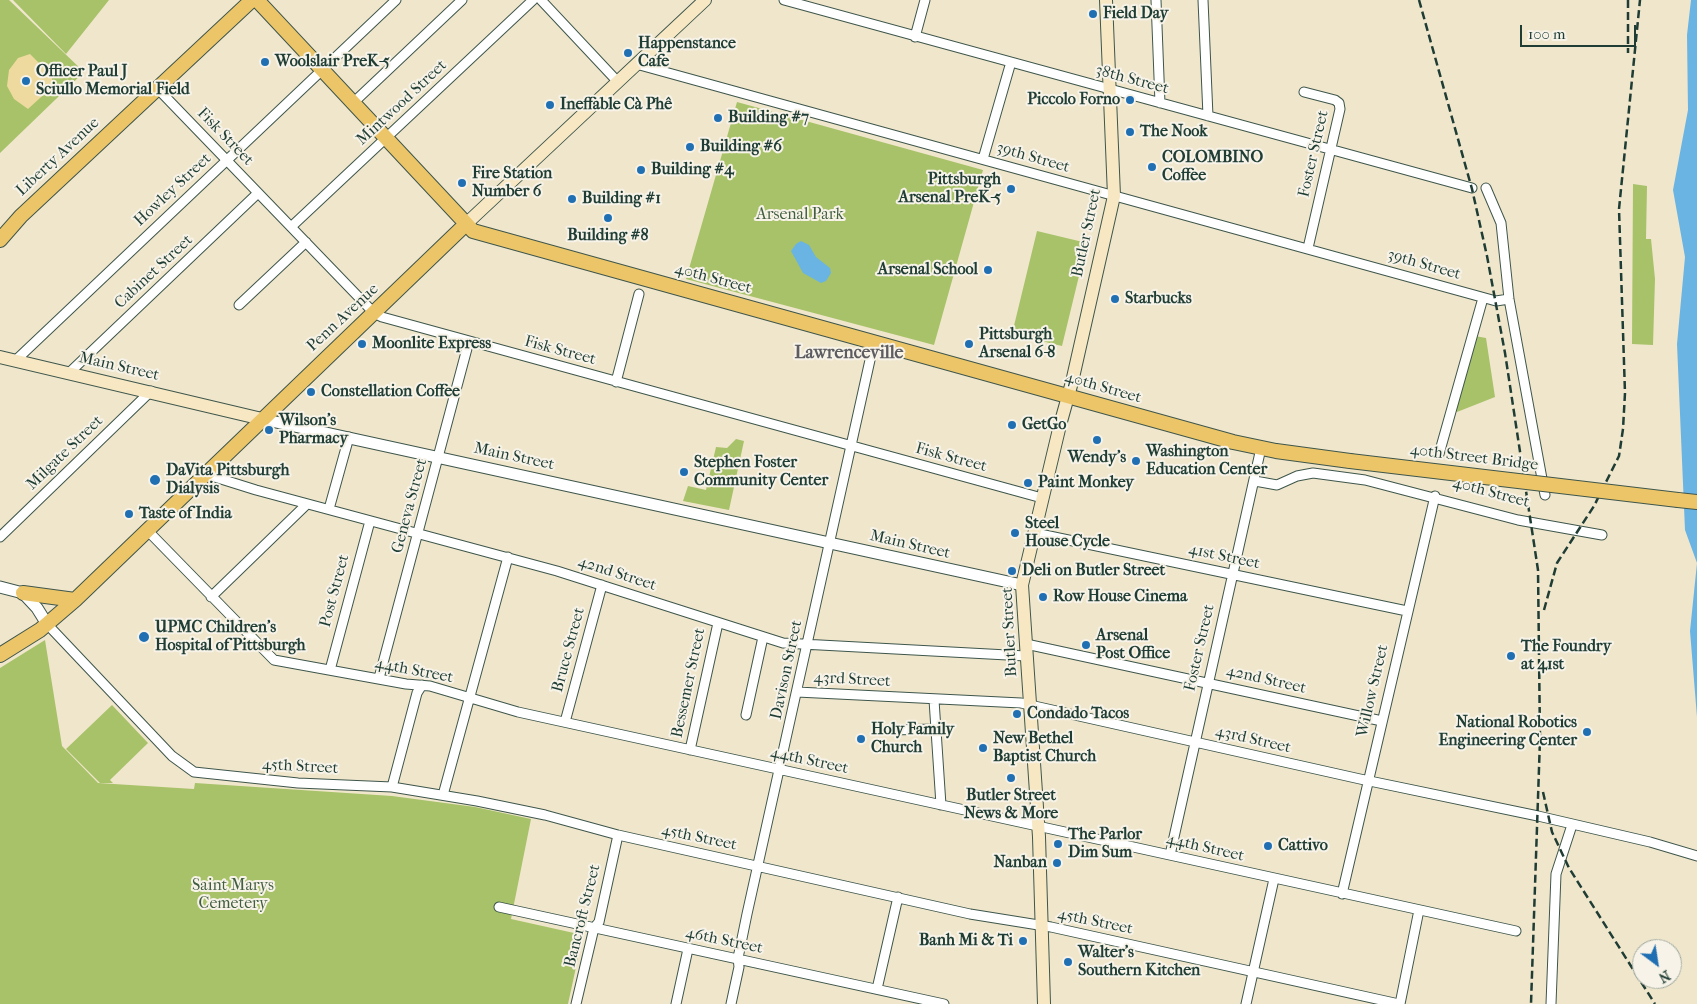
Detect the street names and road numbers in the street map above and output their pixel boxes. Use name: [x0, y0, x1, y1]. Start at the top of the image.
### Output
street label: Mintwood Street: [353, 56, 451, 150]
street label: 38th Street: [1093, 61, 1171, 99]
street label: Fisk Street: [193, 104, 257, 170]
street label: Foster Street: [1295, 109, 1333, 199]
street label: Liberty Avenue: [12, 114, 104, 200]
street label: 39th Street: [994, 138, 1072, 178]
street label: Howley Street: [131, 149, 215, 231]
street label: Butler Street: [1068, 187, 1106, 279]
street label: Cabinet Street: [111, 231, 197, 313]
street label: 39th Street: [1385, 245, 1463, 285]
street label: 40th Street: [673, 260, 753, 298]
street label: Penn Avenue: [303, 280, 383, 356]
street label: Fisk Street: [522, 332, 598, 370]
street label: Main Street: [77, 348, 161, 386]
street label: 40th Street: [1063, 368, 1143, 408]
street label: Milgate Street: [23, 412, 107, 494]
street label: Main Street: [472, 439, 556, 475]
street label: Fisk Street: [913, 439, 989, 477]
street label: 40th Street Bridge: [1409, 441, 1539, 475]
street label: Geneva Street: [388, 457, 432, 555]
street label: 40th Street: [1451, 474, 1531, 512]
street label: Main Street: [868, 526, 952, 564]
street label: 41st Street: [1187, 540, 1261, 574]
street label: Post Street: [316, 552, 354, 630]
street label: 42nd Street: [575, 552, 659, 596]
street label: Butler Street: [998, 587, 1022, 677]
street label: Foster Street: [1181, 603, 1219, 693]
street label: Bruce Street: [548, 606, 590, 694]
street label: Davison Street: [767, 619, 807, 721]
street label: Bessemer Street: [668, 626, 710, 740]
street label: Willow Street: [1353, 643, 1393, 739]
street label: 44th Street: [373, 654, 455, 688]
street label: 42nd Street: [1224, 662, 1308, 698]
street label: 43rd Street: [813, 668, 891, 692]
street label: 43rd Street: [1213, 722, 1293, 758]
street label: 44th Street: [768, 743, 850, 779]
street label: 45th Street: [261, 755, 339, 779]
street label: 45th Street: [660, 821, 738, 855]
street label: 44th Street: [1164, 830, 1246, 866]
street label: Bancroft Street: [561, 863, 605, 969]
street label: 45th Street: [1056, 905, 1134, 939]
street label: 46th Street: [684, 923, 764, 959]

